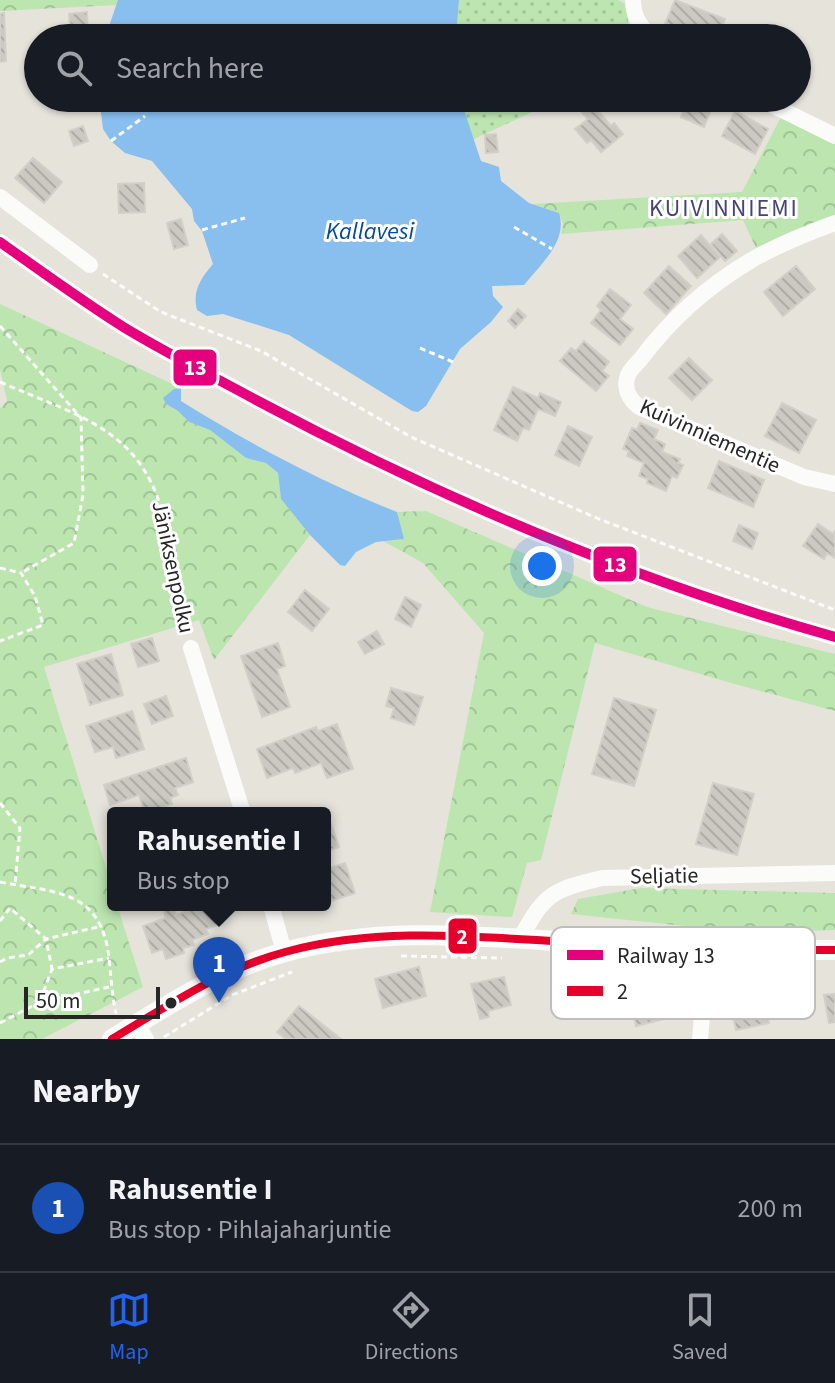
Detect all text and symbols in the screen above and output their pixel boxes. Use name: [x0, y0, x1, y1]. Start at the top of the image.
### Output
search box: [24, 24, 811, 112]
icon: search: [52, 46, 96, 90]
text: Search here: [116, 47, 264, 90]
district label: KUIVINNIEMI: [649, 191, 799, 226]
water label: Kallavesi: [326, 214, 414, 249]
line badge: 13: [172, 348, 218, 387]
text: 13: [183, 352, 207, 384]
street label: Kuivinniementie: [635, 391, 785, 481]
street label: Jäniksenpolku: [143, 498, 203, 636]
line badge: 13: [592, 545, 638, 583]
your location: [522, 546, 562, 586]
text: 13: [603, 549, 627, 581]
popup: [107, 807, 331, 911]
text: Rahusentie I: [137, 819, 301, 862]
street label: Seljatie: [630, 859, 699, 893]
text: Bus stop: [137, 862, 230, 899]
line badge: 2: [447, 917, 478, 955]
text: 2: [456, 921, 468, 953]
legend: [551, 927, 815, 1019]
pin: 1: [193, 937, 245, 1003]
text: Railway 13: [617, 940, 715, 972]
text: 2: [617, 976, 628, 1008]
scale bar: [24, 983, 160, 1019]
text: 50 m: [36, 985, 81, 1017]
unlabelled marker: [163, 995, 179, 1011]
text: Nearby: [32, 1067, 140, 1116]
text: Rahusentie I: [108, 1168, 272, 1211]
text: 1: [51, 1190, 65, 1227]
text: 200 m: [737, 1190, 803, 1227]
text: Bus stop · Pihlajaharjuntie: [108, 1211, 391, 1248]
tab: Map: [107, 1288, 151, 1368]
tab: Directions: [365, 1288, 458, 1368]
tab: Saved: [672, 1288, 728, 1368]

